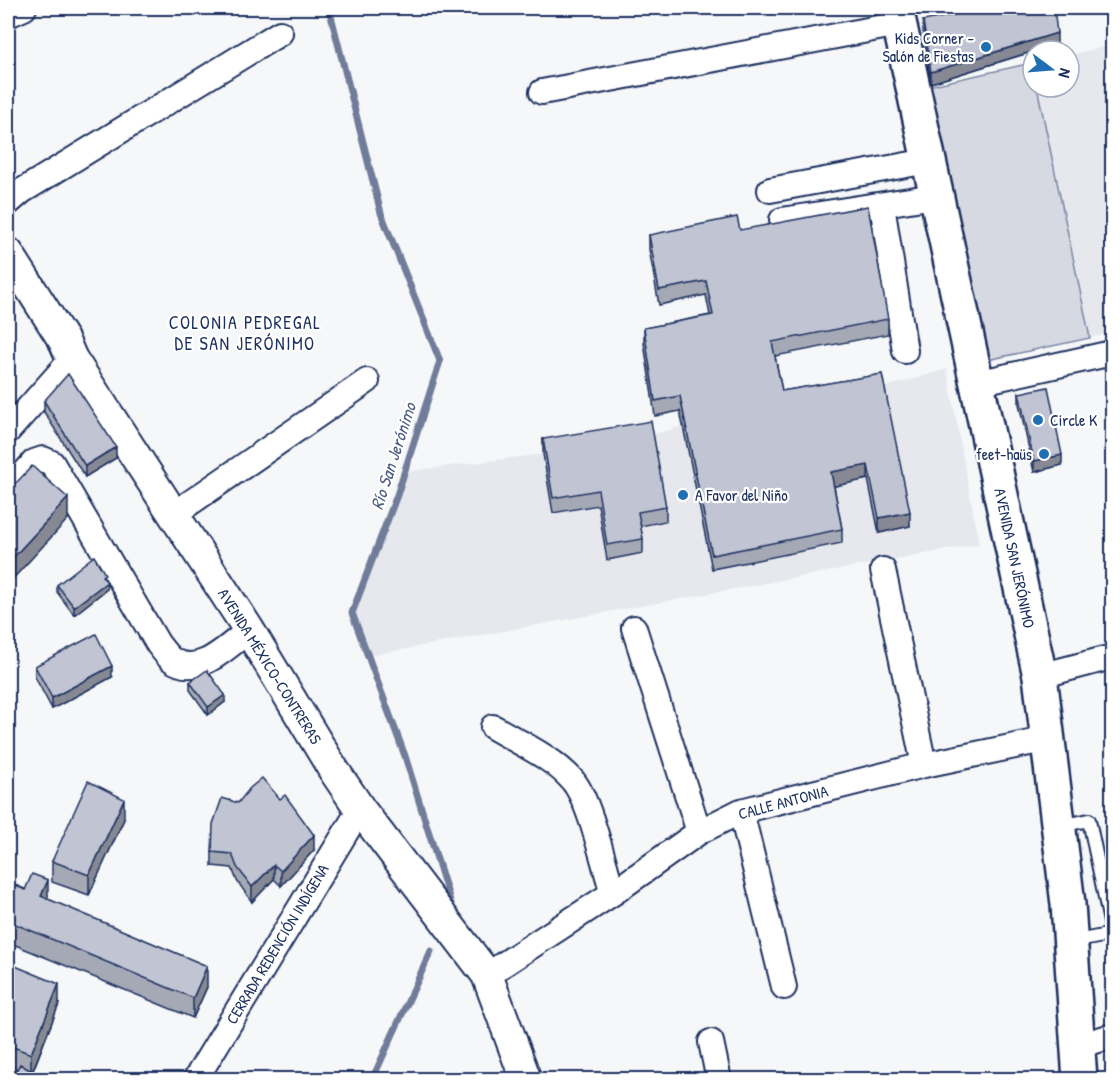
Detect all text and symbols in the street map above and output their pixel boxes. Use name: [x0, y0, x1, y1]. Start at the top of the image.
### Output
place label: Kids Corner - Salón de Fiestas: [882, 27, 974, 67]
north arrow: [1021, 39, 1081, 99]
marker: Kids Corner - Salón de Fiestas: [979, 40, 993, 54]
text: N: [1054, 66, 1077, 81]
district label: COLONIA PEDREGAL DE SAN JERÓNIMO: [169, 310, 321, 356]
water label: Río San Jerónimo: [364, 398, 423, 513]
place label: Circle K: [1050, 409, 1098, 431]
marker: Circle K: [1031, 413, 1045, 427]
place label: feet-haüs: [976, 443, 1032, 465]
marker: feet-haüs: [1037, 447, 1051, 461]
place label: A Favor del Niño: [695, 484, 788, 506]
street label: AVENIDA SAN JERÓNIMO: [989, 486, 1041, 630]
marker: A Favor del Niño: [676, 488, 690, 502]
street label: AVENIDA MÉXICO-CONTRERAS: [213, 584, 327, 749]
street label: CALLE ANTONIA: [736, 779, 830, 825]
street label: CERRADA REDENCIÓN INDÍGENA: [220, 860, 334, 1028]

